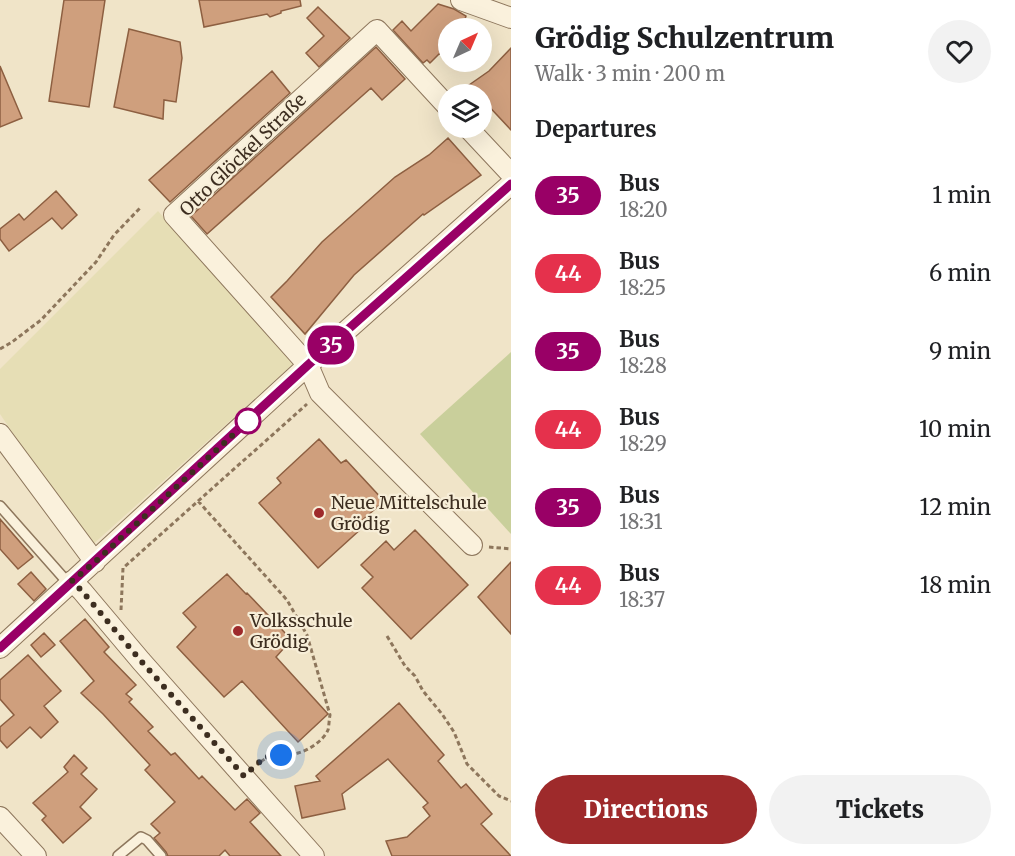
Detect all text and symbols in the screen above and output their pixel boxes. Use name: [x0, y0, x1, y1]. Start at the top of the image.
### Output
north arrow: [438, 18, 492, 72]
map controls: [438, 18, 492, 138]
text: Grödig Schulzentrum: [535, 20, 834, 56]
button: heart: [928, 20, 991, 83]
text: Walk · 3 min · 200 m: [535, 61, 725, 86]
button: layers: [438, 84, 492, 138]
street label: Otto Glöckel Straße: [175, 88, 311, 221]
text: Departures: [535, 115, 657, 143]
text: Bus: [619, 169, 660, 197]
text: 1 min: [932, 181, 991, 209]
text: 35: [556, 182, 580, 209]
text: 18:20: [619, 197, 668, 222]
text: Bus: [619, 247, 660, 275]
text: 6 min: [929, 259, 991, 287]
text: 44: [555, 260, 581, 287]
text: 18:25: [619, 275, 666, 300]
text: Bus: [619, 325, 660, 353]
line badge: 35: [304, 326, 358, 364]
text: 35: [319, 332, 343, 359]
text: 9 min: [929, 337, 991, 365]
text: 35: [556, 338, 580, 365]
text: 18:28: [619, 353, 667, 378]
text: Bus: [619, 403, 660, 431]
unlabelled marker: [235, 408, 261, 434]
text: 10 min: [919, 415, 991, 443]
text: 44: [555, 416, 581, 443]
text: 18:29: [619, 431, 667, 456]
text: Bus: [619, 481, 660, 509]
place label: Neue Mittelschule Grödig: [331, 491, 487, 535]
text: 12 min: [920, 493, 991, 521]
text: 35: [556, 494, 580, 521]
marker: Neue Mittelschule Grödig: [312, 506, 326, 520]
text: 18:31: [619, 509, 663, 534]
text: Bus: [619, 559, 660, 587]
text: 18 min: [920, 571, 991, 599]
text: 44: [555, 572, 581, 599]
text: 18:37: [619, 587, 665, 612]
place label: Volksschule Grödig: [249, 609, 352, 653]
marker: Volksschule Grödig: [231, 624, 245, 638]
your location: [266, 740, 296, 770]
button: Directions: [535, 775, 757, 844]
button: Tickets: [769, 775, 991, 844]

